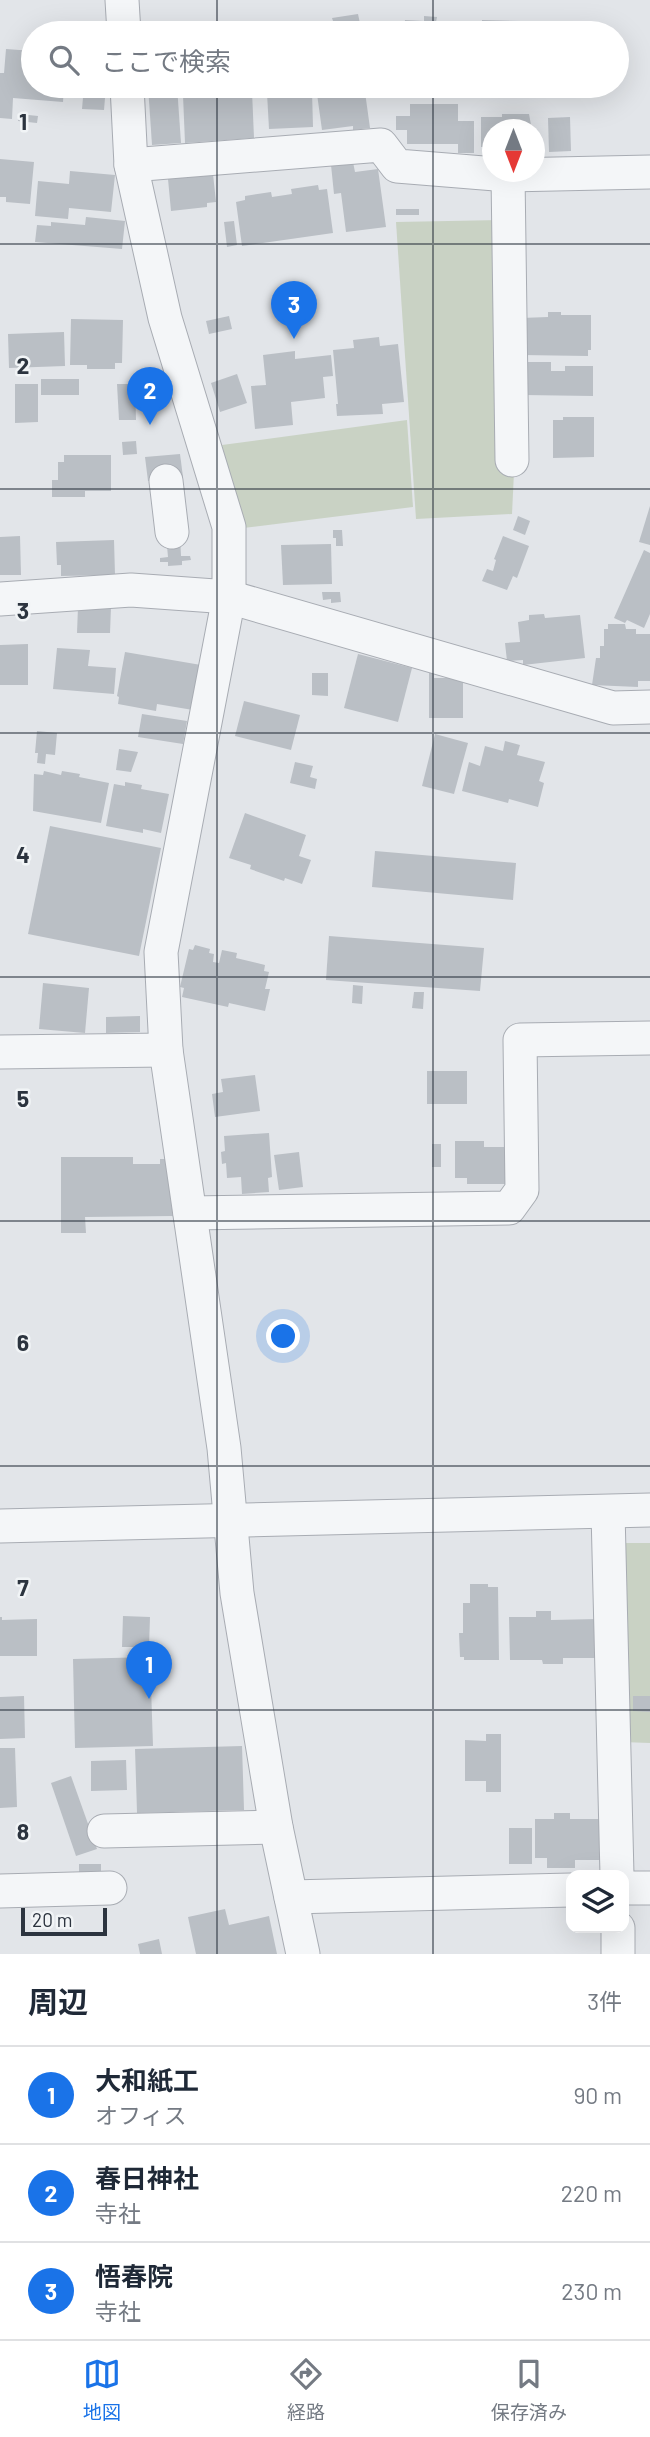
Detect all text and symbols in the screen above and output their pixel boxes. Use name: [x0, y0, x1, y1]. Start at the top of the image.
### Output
search box: [21, 21, 629, 98]
icon: search: [45, 41, 83, 79]
text: ここで検索: [101, 45, 231, 76]
text: 1: [19, 107, 27, 135]
north arrow: [482, 119, 545, 182]
pin: 3: [271, 281, 317, 339]
text: 2: [17, 351, 29, 379]
pin: 2: [127, 367, 173, 425]
text: 3: [17, 596, 29, 624]
text: 4: [16, 840, 30, 868]
text: 5: [17, 1084, 29, 1112]
your location: [266, 1319, 300, 1353]
text: 6: [17, 1328, 29, 1356]
text: 7: [17, 1573, 29, 1601]
pin: 1: [126, 1641, 172, 1699]
text: 8: [17, 1817, 29, 1845]
map controls: [566, 1870, 629, 1933]
button: layers: [566, 1870, 629, 1933]
scale bar: [21, 1905, 107, 1937]
text: 20 m: [32, 1908, 72, 1931]
text: 周辺: [28, 1983, 88, 2019]
text: 3件: [587, 1987, 622, 2015]
text: 大和紙工: [95, 2064, 199, 2095]
text: 1: [47, 2081, 55, 2109]
text: 90 m: [573, 2081, 622, 2109]
text: オフィス: [95, 2101, 187, 2129]
text: 春日神社: [95, 2162, 199, 2193]
text: 2: [45, 2179, 57, 2207]
text: 220 m: [561, 2179, 622, 2207]
text: 寺社: [95, 2199, 141, 2227]
text: 悟春院: [95, 2260, 173, 2291]
text: 3: [45, 2277, 57, 2305]
text: 230 m: [561, 2277, 622, 2305]
text: 寺社: [95, 2297, 141, 2325]
tab: 地図: [83, 2355, 121, 2424]
tab: 経路: [287, 2355, 325, 2424]
tab: 保存済み: [491, 2355, 567, 2424]

